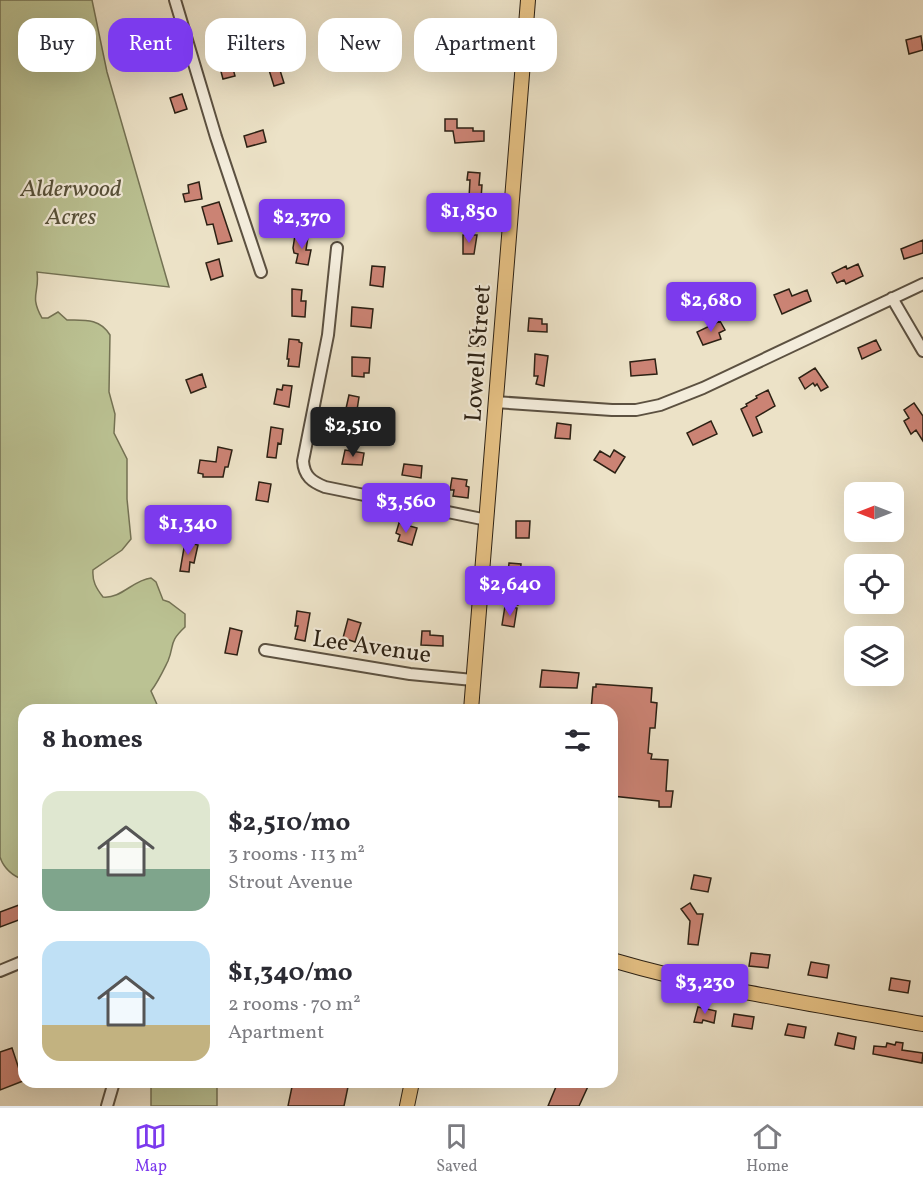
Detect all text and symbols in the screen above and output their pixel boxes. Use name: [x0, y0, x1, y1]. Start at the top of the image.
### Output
chip: Buy: [18, 18, 96, 72]
chip: Rent: [108, 18, 193, 72]
chip: Filters: [205, 18, 306, 72]
chip: New: [318, 18, 402, 72]
chip: Apartment: [414, 18, 557, 72]
park label: Alderwood Acres: [19, 173, 122, 235]
pin: $1,850: [420, 193, 518, 244]
text: $1,850: [440, 198, 498, 226]
pin: $2,370: [253, 199, 351, 250]
text: $2,370: [273, 204, 331, 232]
pin: $2,680: [662, 282, 760, 333]
street label: Lowell Street: [457, 283, 501, 423]
text: $2,680: [680, 287, 742, 315]
pin: $2,510: [304, 407, 402, 458]
text: $2,510: [324, 412, 382, 440]
north arrow: [844, 482, 904, 542]
map controls: [844, 482, 904, 686]
pin: $3,560: [357, 483, 455, 534]
text: $3,560: [376, 488, 436, 516]
pin: $1,340: [139, 505, 237, 556]
text: $1,340: [159, 510, 217, 538]
button: locate: [844, 554, 904, 614]
pin: $2,640: [461, 566, 559, 617]
text: $2,640: [479, 571, 541, 599]
street label: Lee Avenue: [310, 623, 433, 673]
button: layers: [844, 626, 904, 686]
text: 8 homes: [42, 722, 143, 758]
icon: filters: [561, 724, 594, 757]
text: $2,510/mo: [228, 805, 350, 841]
icon: home: [90, 815, 162, 887]
text: 3 rooms · 113 m²: [228, 841, 365, 869]
text: Strout Avenue: [228, 869, 353, 897]
text: $1,340/mo: [228, 955, 353, 991]
pin: $3,230: [656, 964, 754, 1015]
icon: home: [90, 965, 162, 1037]
text: $3,230: [675, 969, 735, 997]
text: 2 rooms · 70 m²: [228, 991, 361, 1019]
text: Apartment: [228, 1019, 324, 1047]
tab: Map: [134, 1120, 167, 1178]
tab: Saved: [436, 1120, 477, 1178]
tab: Home: [746, 1120, 789, 1178]

